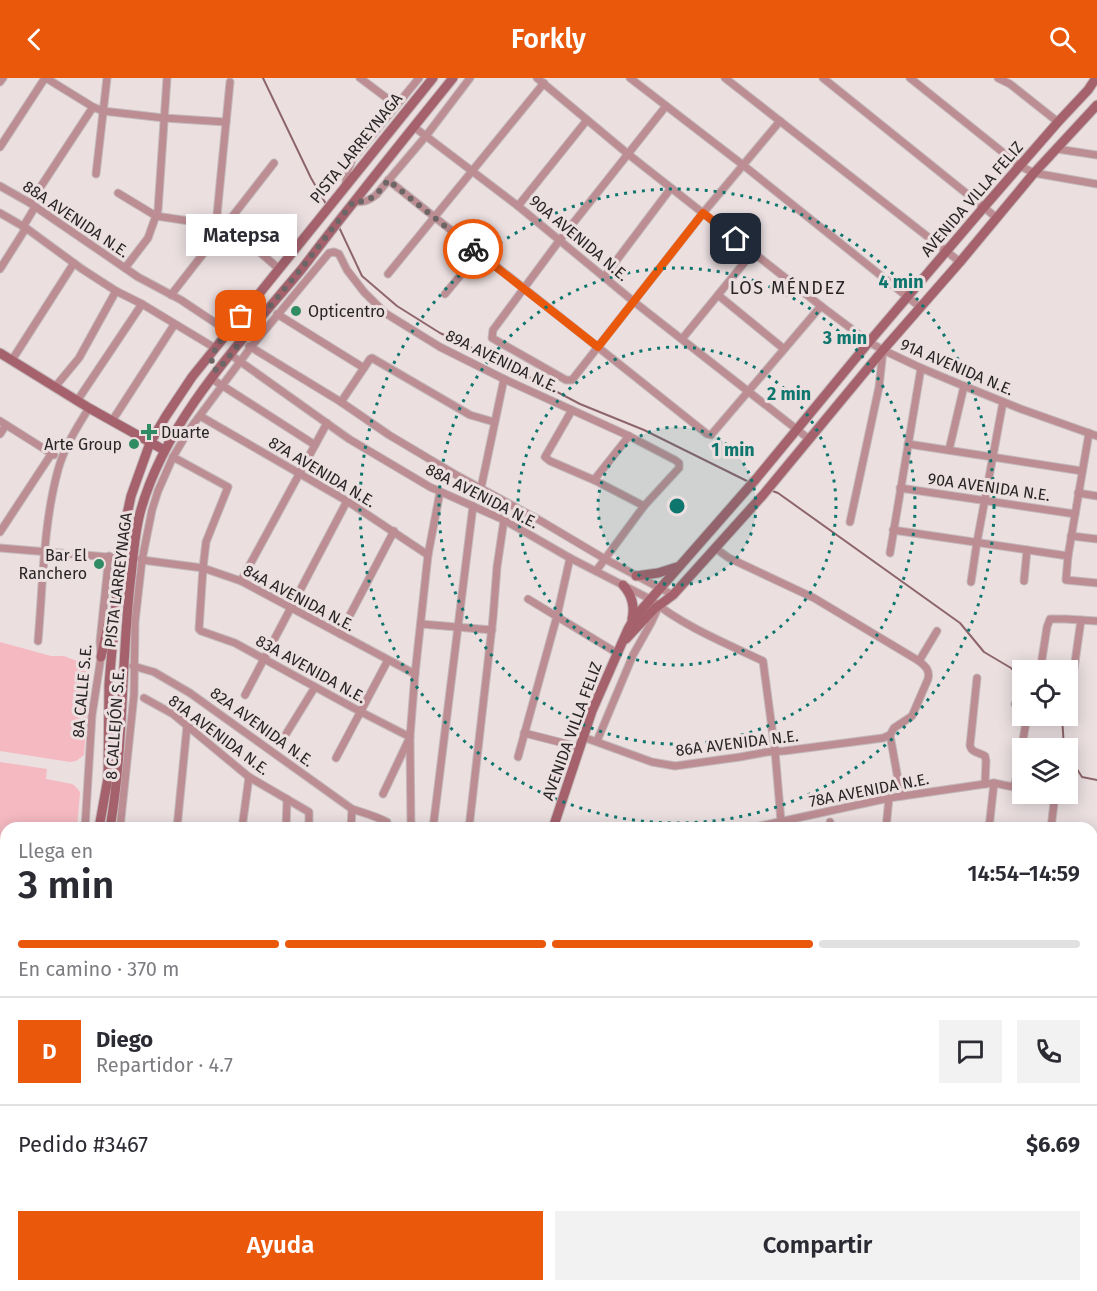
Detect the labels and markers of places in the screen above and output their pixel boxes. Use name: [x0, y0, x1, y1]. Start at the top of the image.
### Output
pin: [710, 213, 761, 264]
callout: Matepsa: [186, 214, 296, 256]
pin: [215, 290, 266, 341]
place label: Opticentro: [308, 302, 385, 321]
marker: Opticentro: [289, 304, 303, 318]
place label: Duarte: [161, 423, 210, 442]
marker: Duarte: [142, 425, 156, 439]
place label: Arte Group: [44, 435, 122, 454]
marker: Arte Group: [127, 437, 141, 451]
centre of rings: [667, 496, 687, 516]
place label: Bar El Ranchero: [19, 546, 87, 583]
marker: Bar El Ranchero: [92, 557, 106, 571]

